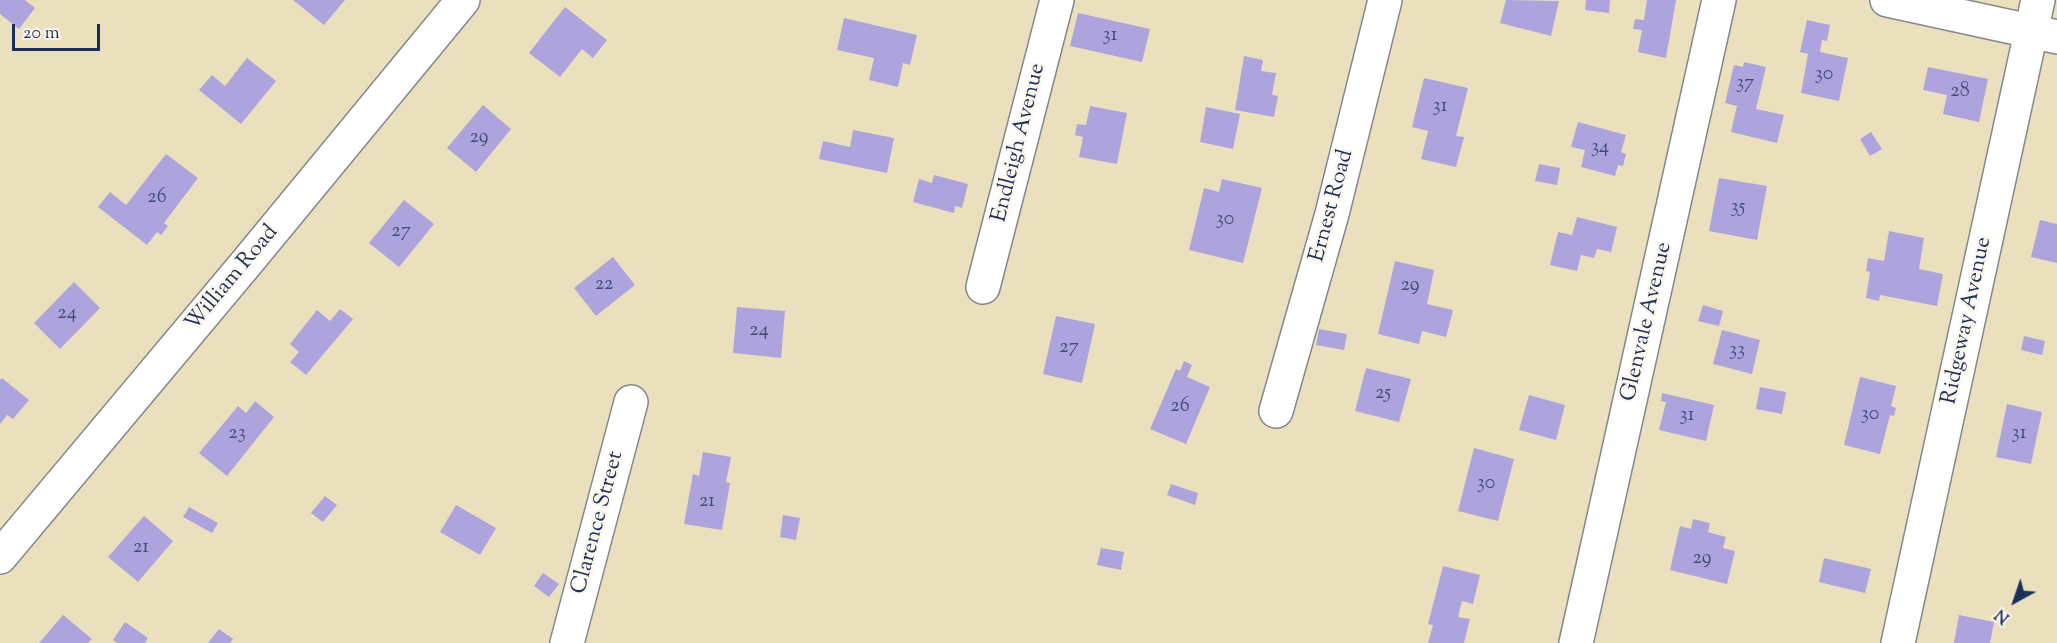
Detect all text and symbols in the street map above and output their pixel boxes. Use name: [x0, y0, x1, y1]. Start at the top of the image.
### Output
scale bar: [15, 12, 104, 50]
text: 20 m: [23, 21, 60, 47]
house number: 31: [1103, 25, 1117, 49]
street label: Endleigh Avenue: [988, 61, 1052, 225]
house number: 30: [1815, 64, 1833, 88]
house number: 37: [1736, 73, 1754, 97]
house number: 28: [1950, 81, 1970, 105]
house number: 31: [1433, 96, 1447, 120]
house number: 29: [469, 127, 489, 151]
house number: 34: [1591, 137, 1609, 161]
street label: Ernest Road: [1305, 147, 1361, 265]
house number: 26: [147, 187, 167, 211]
house number: 35: [1731, 197, 1745, 221]
house number: 30: [1216, 209, 1234, 233]
street label: William Road: [181, 221, 285, 337]
house number: 27: [391, 221, 411, 245]
street label: Ridgeway Avenue: [1937, 235, 1999, 407]
street label: Glenvale Avenue: [1617, 240, 1679, 404]
house number: 22: [595, 274, 613, 298]
house number: 29: [1400, 275, 1420, 299]
house number: 24: [57, 303, 77, 327]
house number: 24: [749, 320, 769, 344]
house number: 27: [1059, 337, 1079, 361]
house number: 33: [1729, 340, 1745, 364]
house number: 25: [1375, 383, 1391, 407]
house number: 26: [1170, 396, 1190, 420]
house number: 30: [1861, 404, 1879, 428]
house number: 31: [1680, 405, 1694, 429]
house number: 23: [228, 423, 246, 447]
house number: 31: [2012, 423, 2026, 447]
street label: Clarence Street: [567, 449, 631, 597]
house number: 30: [1477, 473, 1495, 497]
house number: 21: [699, 491, 715, 515]
house number: 21: [133, 537, 149, 561]
house number: 29: [1692, 548, 1712, 572]
north arrow: [1985, 571, 2045, 631]
text: N: [1991, 602, 2015, 628]

